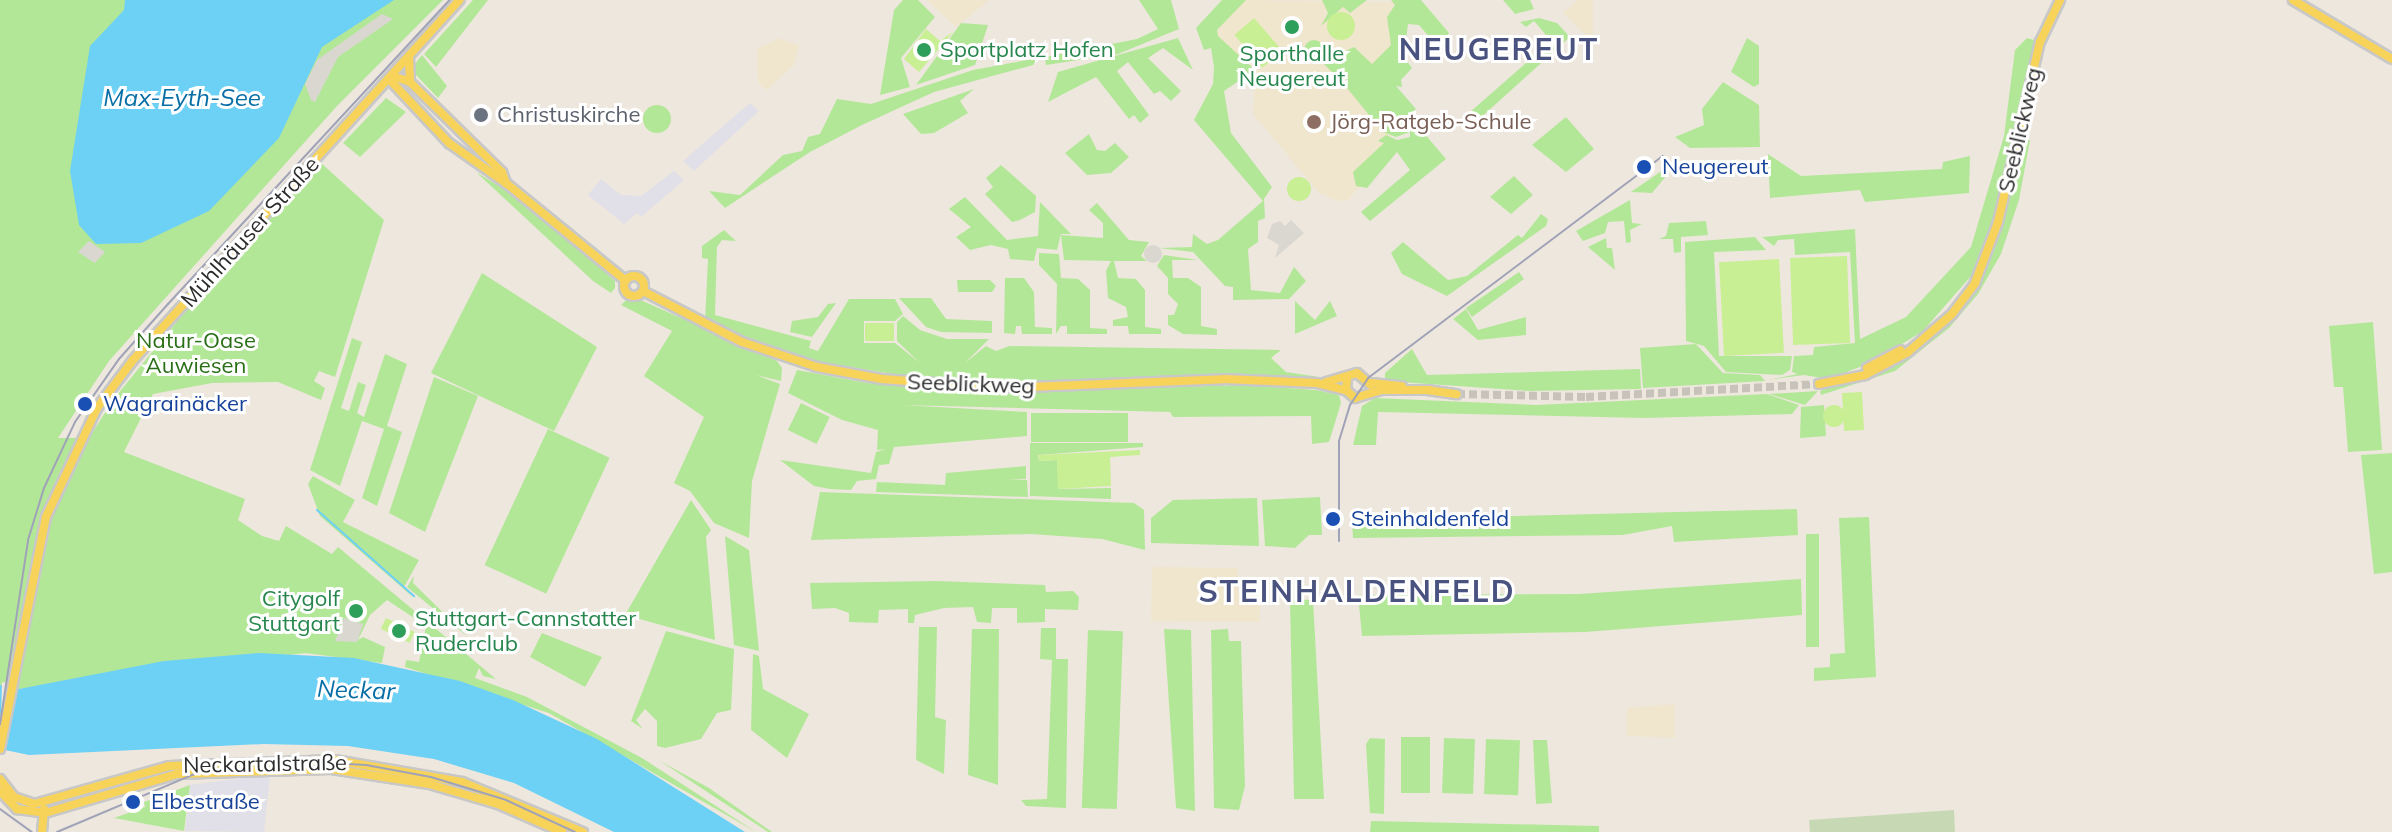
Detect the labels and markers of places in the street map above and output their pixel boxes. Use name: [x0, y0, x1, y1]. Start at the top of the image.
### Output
marker: Sporthalle Neugereut: [1283, 18, 1301, 36]
place label: Sportplatz Hofen: [940, 37, 1114, 63]
place label: Sporthalle Neugereut: [1239, 40, 1345, 92]
marker: Sportplatz Hofen: [915, 41, 933, 59]
place label: Christuskirche: [497, 102, 640, 128]
marker: Christuskirche: [472, 106, 490, 124]
place label: Jörg-Ratgeb-Schule: [1330, 109, 1531, 135]
marker: Jörg-Ratgeb-Schule: [1305, 113, 1323, 131]
place label: Neugereut: [1662, 154, 1769, 180]
marker: Neugereut: [1633, 156, 1655, 178]
place label: Wagrainäcker: [103, 391, 247, 417]
marker: Wagrainäcker: [74, 393, 96, 415]
place label: Steinhaldenfeld: [1351, 506, 1509, 532]
marker: Steinhaldenfeld: [1322, 508, 1344, 530]
place label: Citygolf Stuttgart: [248, 585, 340, 636]
marker: Citygolf Stuttgart: [347, 602, 365, 620]
place label: Stuttgart-Cannstatter Ruderclub: [415, 605, 636, 656]
marker: Stuttgart-Cannstatter Ruderclub: [390, 622, 408, 640]
place label: Elbestraße: [151, 789, 260, 815]
marker: Elbestraße: [122, 791, 144, 813]

